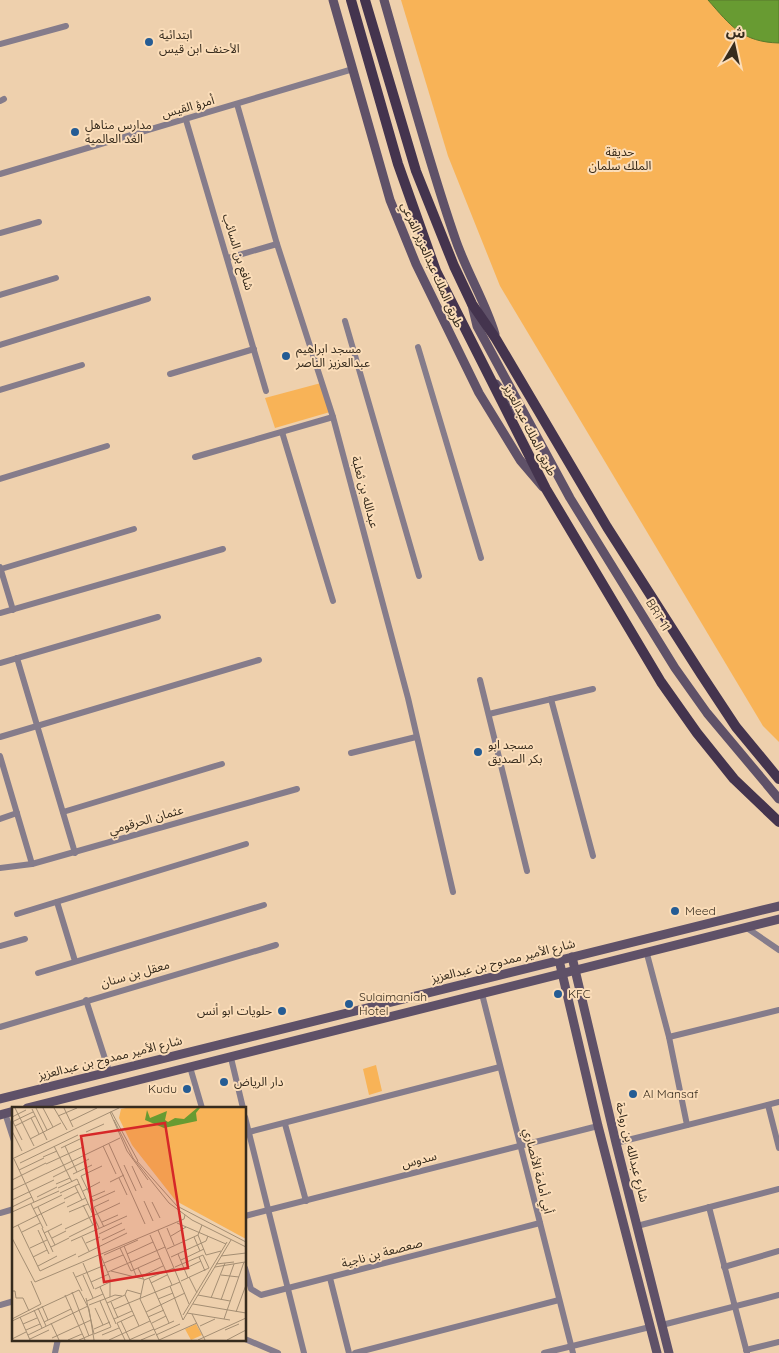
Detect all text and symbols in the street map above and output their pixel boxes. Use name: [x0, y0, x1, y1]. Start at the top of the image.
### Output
north arrow: [709, 20, 759, 70]
text: ش: [725, 22, 747, 43]
place label: ابتدائية الأحنف ابن قيس: [159, 27, 240, 56]
marker: ابتدائية الأحنف ابن قيس: [143, 36, 155, 48]
street label: أمرؤ القيس: [160, 92, 216, 121]
place label: مدارس مناهل الغد العالمية: [85, 117, 152, 146]
marker: مدارس مناهل الغد العالمية: [69, 126, 81, 138]
park label: حديقة الملك سلمان: [589, 144, 651, 173]
street label: طريق الملك عبدالعزيز الفرعي: [395, 200, 467, 331]
street label: شافع بن السائب: [218, 212, 257, 293]
place label: مسجد ابراهيم عبدالعزيز الناصر: [295, 341, 370, 370]
marker: مسجد ابراهيم عبدالعزيز الناصر: [280, 350, 292, 362]
street label: طريق الملك عبدالعزيز: [499, 380, 560, 479]
street label: عبدالله بن ثعلبة: [349, 454, 382, 529]
street label: BRT 11: [643, 596, 674, 634]
place label: مسجد ابو بكر الصديق: [488, 737, 542, 767]
marker: مسجد ابو بكر الصديق: [472, 746, 484, 758]
street label: عثمان الحرقومي: [107, 802, 186, 840]
place label: Meed: [685, 903, 716, 918]
marker: Meed: [669, 905, 681, 917]
street label: شارع الأمير ممدوح بن عبدالعزيز: [428, 935, 577, 988]
street label: معقل بن سنان: [99, 957, 171, 991]
place label: KFC: [568, 986, 591, 1001]
marker: KFC: [552, 988, 564, 1000]
place label: Sulaimaniah Hotel: [359, 989, 427, 1018]
marker: Sulaimaniah Hotel: [343, 998, 355, 1010]
place label: حلويات ابو أنس: [197, 1003, 272, 1018]
marker: حلويات ابو أنس: [276, 1005, 288, 1017]
street label: شارع الأمير ممدوح بن عبدالعزيز: [35, 1032, 184, 1085]
place label: دار الرياض: [234, 1074, 284, 1089]
marker: دار الرياض: [218, 1076, 230, 1088]
place label: Kudu: [148, 1081, 177, 1096]
marker: Kudu: [181, 1083, 193, 1095]
place label: Al Mansaf: [643, 1086, 699, 1101]
marker: Al Mansaf: [627, 1088, 639, 1100]
street label: شارع عبدالله بن رواحة: [611, 1100, 652, 1204]
inset map: [12, 1107, 246, 1340]
street label: أبي أمامة الأنصاري: [518, 1127, 556, 1216]
street label: سدوس: [400, 1148, 438, 1171]
street label: صعصعة بن ناجية: [340, 1234, 424, 1271]

